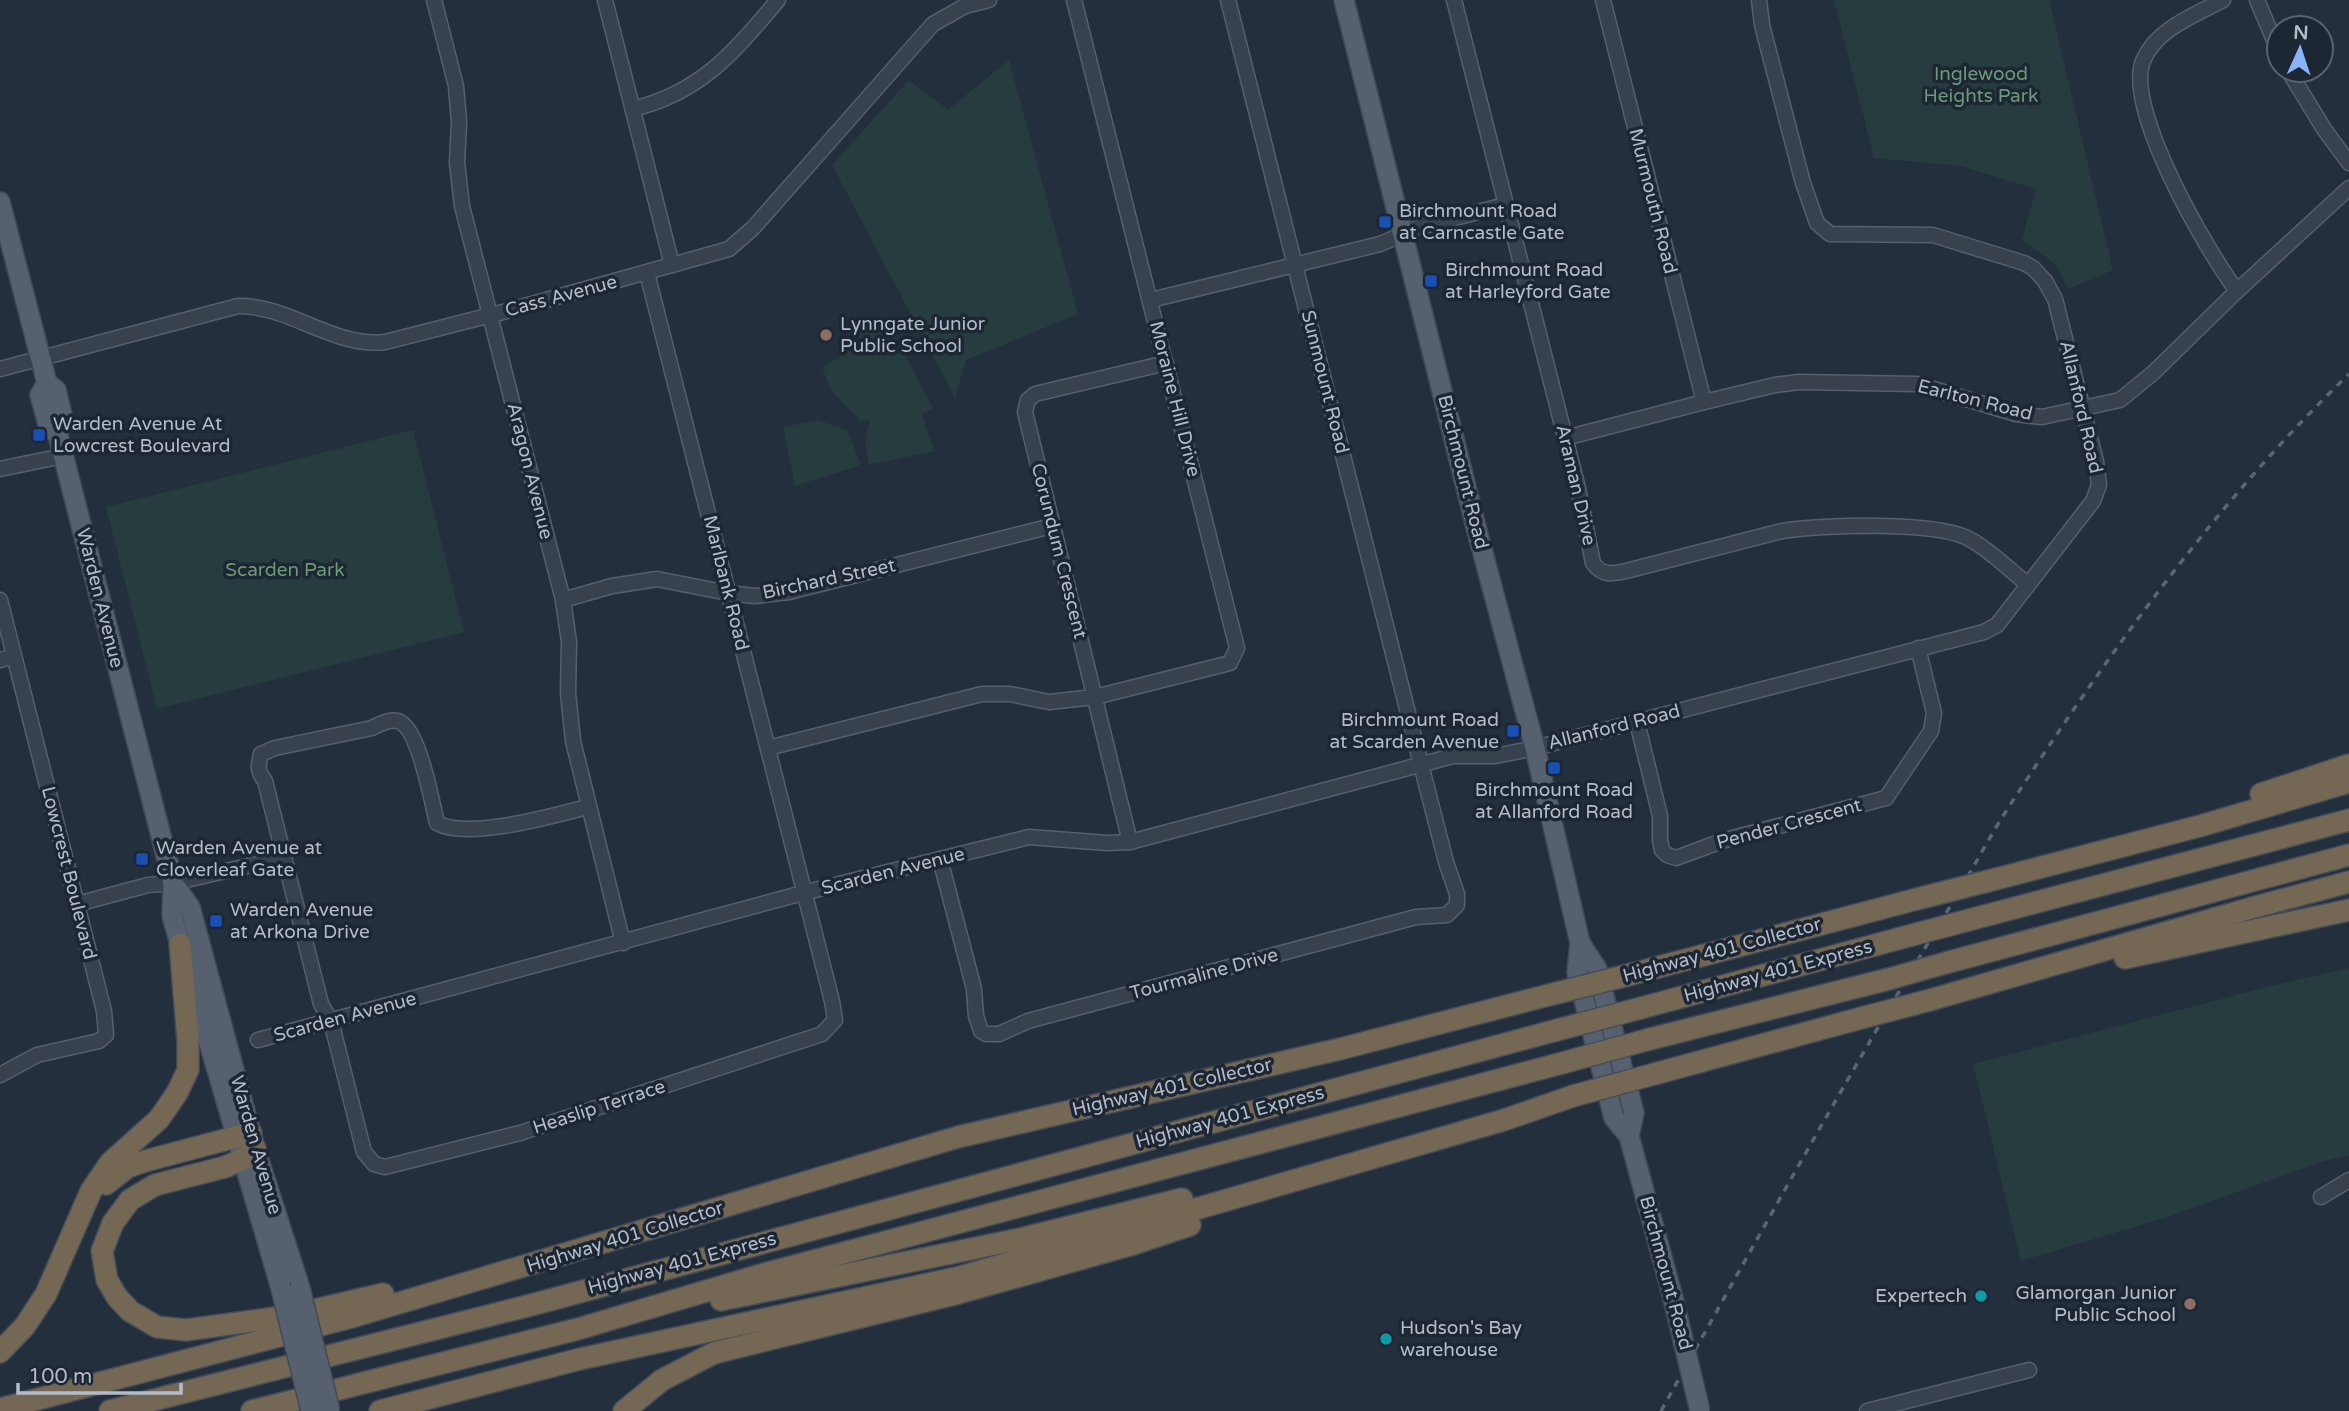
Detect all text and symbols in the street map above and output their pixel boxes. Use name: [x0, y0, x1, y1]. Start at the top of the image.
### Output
north arrow: [2265, 14, 2335, 84]
text: N: [2293, 22, 2309, 44]
park label: Inglewood Heights Park: [1924, 63, 2038, 107]
street label: Murmouth Road: [1624, 126, 1682, 276]
place label: Birchmount Road at Carncastle Gate: [1399, 200, 1565, 244]
marker: Birchmount Road at Carncastle Gate: [1377, 214, 1393, 230]
place label: Birchmount Road at Harleyford Gate: [1445, 259, 1610, 303]
street label: Cass Avenue: [503, 270, 619, 322]
marker: Birchmount Road at Harleyford Gate: [1423, 273, 1439, 289]
street label: Sunmount Road: [1297, 308, 1353, 456]
place label: Lynngate Junior Public School: [840, 313, 986, 357]
street label: Moraine Hill Drive: [1145, 319, 1205, 479]
marker: Lynngate Junior Public School: [818, 327, 834, 343]
street label: Allanford Road: [2055, 339, 2107, 475]
street label: Earlton Road: [1915, 375, 2035, 425]
street label: Birchmount Road: [1433, 393, 1493, 551]
street label: Aragon Avenue: [502, 400, 558, 542]
place label: Warden Avenue At Lowcrest Boulevard: [53, 413, 231, 457]
street label: Araman Drive: [1551, 422, 1601, 548]
marker: Warden Avenue At Lowcrest Boulevard: [31, 427, 47, 443]
street label: Corundum Crescent: [1027, 461, 1091, 641]
street label: Marlbank Road: [699, 513, 753, 653]
street label: Warden Avenue: [72, 526, 128, 670]
street label: Birchard Street: [761, 554, 897, 604]
park label: Scarden Park: [225, 559, 345, 581]
street label: Allanford Road: [1546, 700, 1682, 754]
place label: Birchmount Road at Scarden Avenue: [1330, 709, 1499, 753]
marker: Birchmount Road at Scarden Avenue: [1505, 723, 1521, 739]
marker: Birchmount Road at Allanford Road: [1546, 760, 1562, 776]
place label: Birchmount Road at Allanford Road: [1475, 779, 1633, 823]
street label: Lowcrest Boulevard: [37, 784, 101, 962]
street label: Pender Crescent: [1714, 794, 1864, 854]
place label: Warden Avenue at Cloverleaf Gate: [156, 837, 322, 881]
street label: Scarden Avenue: [819, 843, 967, 899]
marker: Warden Avenue at Cloverleaf Gate: [134, 851, 150, 867]
place label: Warden Avenue at Arkona Drive: [230, 899, 373, 943]
marker: Warden Avenue at Arkona Drive: [208, 913, 224, 929]
street label: Highway 401 Collector: [1620, 913, 1824, 987]
street label: Highway 401 Express: [1681, 935, 1875, 1007]
street label: Tourmaline Drive: [1128, 944, 1280, 1004]
street label: Scarden Avenue: [271, 987, 419, 1047]
street label: Highway 401 Collector: [1070, 1053, 1275, 1121]
street label: Warden Avenue: [226, 1073, 286, 1217]
street label: Heaslip Terrace: [530, 1075, 668, 1139]
street label: Highway 401 Express: [1133, 1081, 1327, 1153]
street label: Birchmount Road: [1635, 1194, 1697, 1352]
street label: Highway 401 Collector: [524, 1196, 727, 1277]
street label: Highway 401 Express: [585, 1227, 779, 1299]
place label: Glamorgan Junior Public School: [2015, 1282, 2177, 1326]
place label: Expertech: [1875, 1285, 1967, 1307]
marker: Expertech: [1973, 1288, 1989, 1304]
marker: Glamorgan Junior Public School: [2182, 1296, 2198, 1312]
place label: Hudson's Bay warehouse: [1400, 1317, 1522, 1361]
marker: Hudson's Bay warehouse: [1378, 1331, 1394, 1347]
scale bar: [18, 1352, 180, 1396]
text: 100 m: [28, 1364, 92, 1389]

